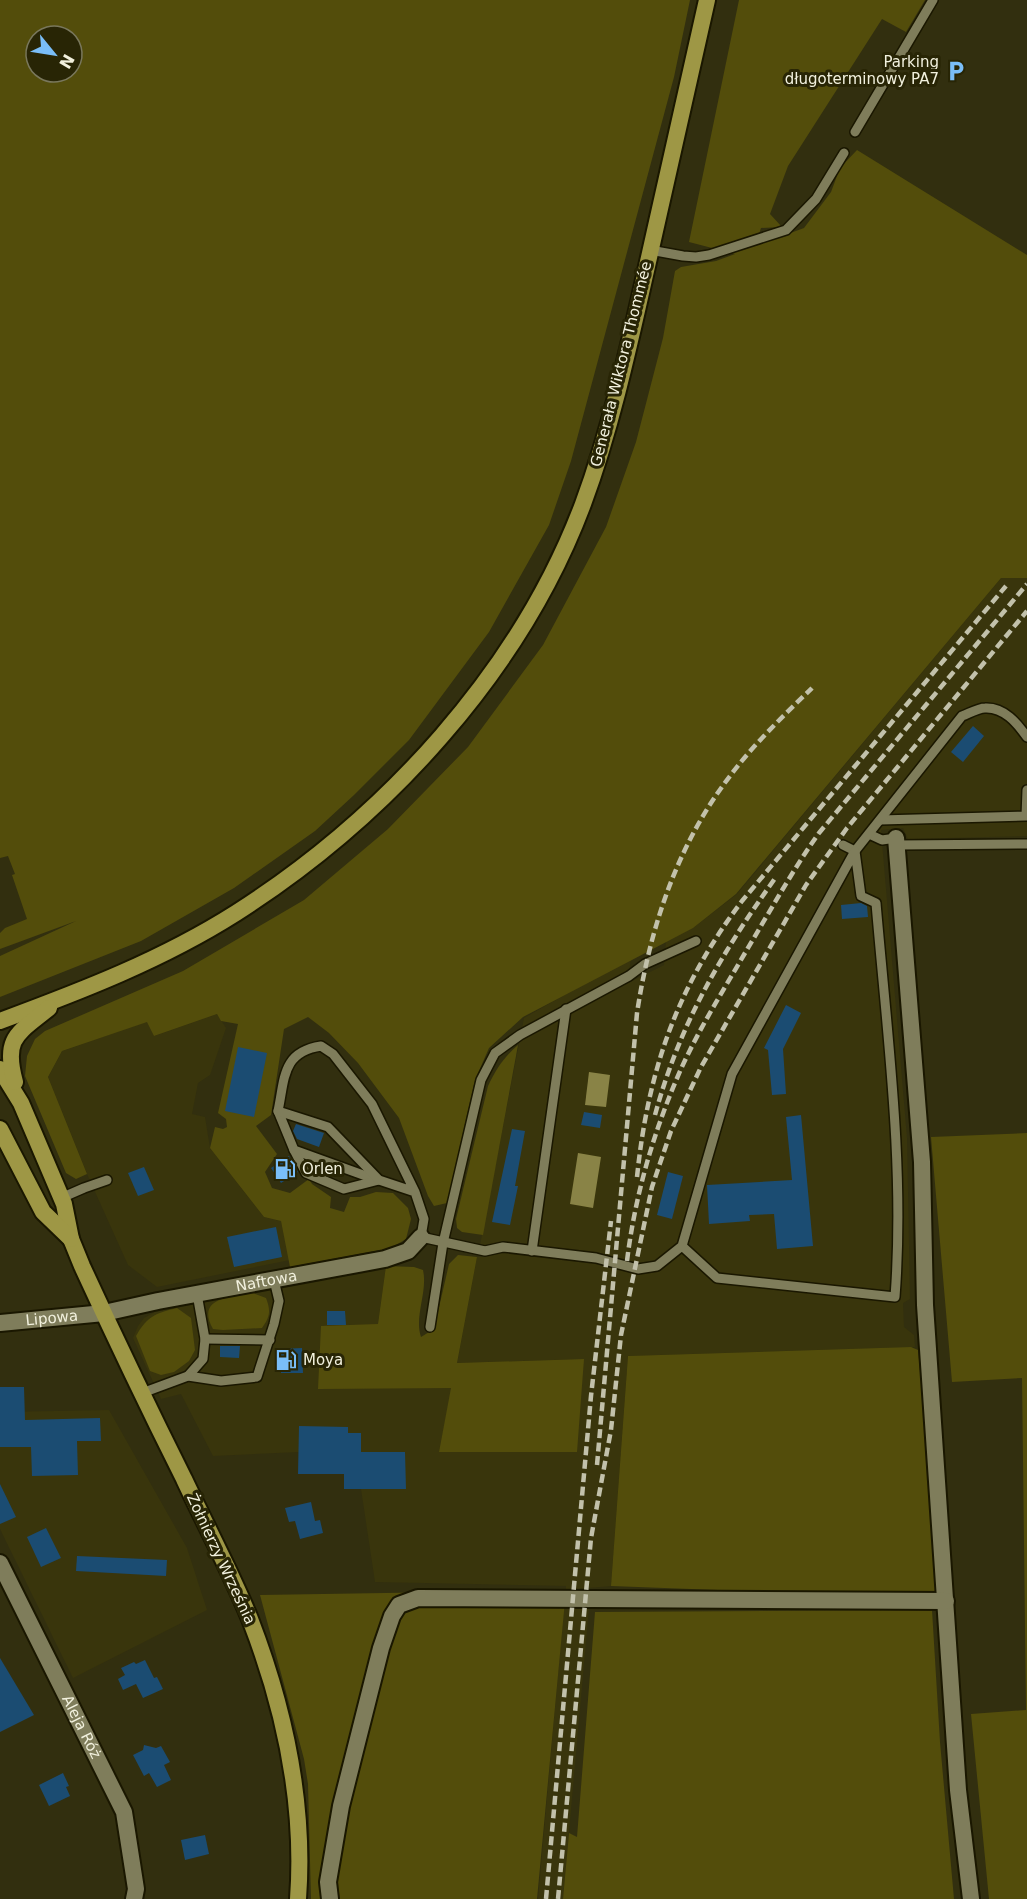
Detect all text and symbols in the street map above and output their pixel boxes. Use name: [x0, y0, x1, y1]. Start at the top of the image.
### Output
north arrow: [24, 24, 84, 84]
text: N: [55, 51, 78, 72]
place label: Parking długoterminowy PA7: [785, 53, 939, 88]
parking icon: Parking długoterminowy PA7: [944, 59, 968, 83]
street label: Generała Wiktora Thommée: [587, 259, 655, 469]
fuel station icon: Orlen: [273, 1157, 297, 1181]
place label: Orlen: [302, 1160, 343, 1178]
street label: Naftowa: [234, 1266, 298, 1295]
street label: Lipowa: [25, 1307, 79, 1330]
fuel station icon: Moya: [274, 1348, 298, 1372]
place label: Moya: [303, 1351, 343, 1369]
street label: Żołnierzy Września: [183, 1490, 260, 1627]
street label: Aleja Róż: [58, 1692, 105, 1762]

